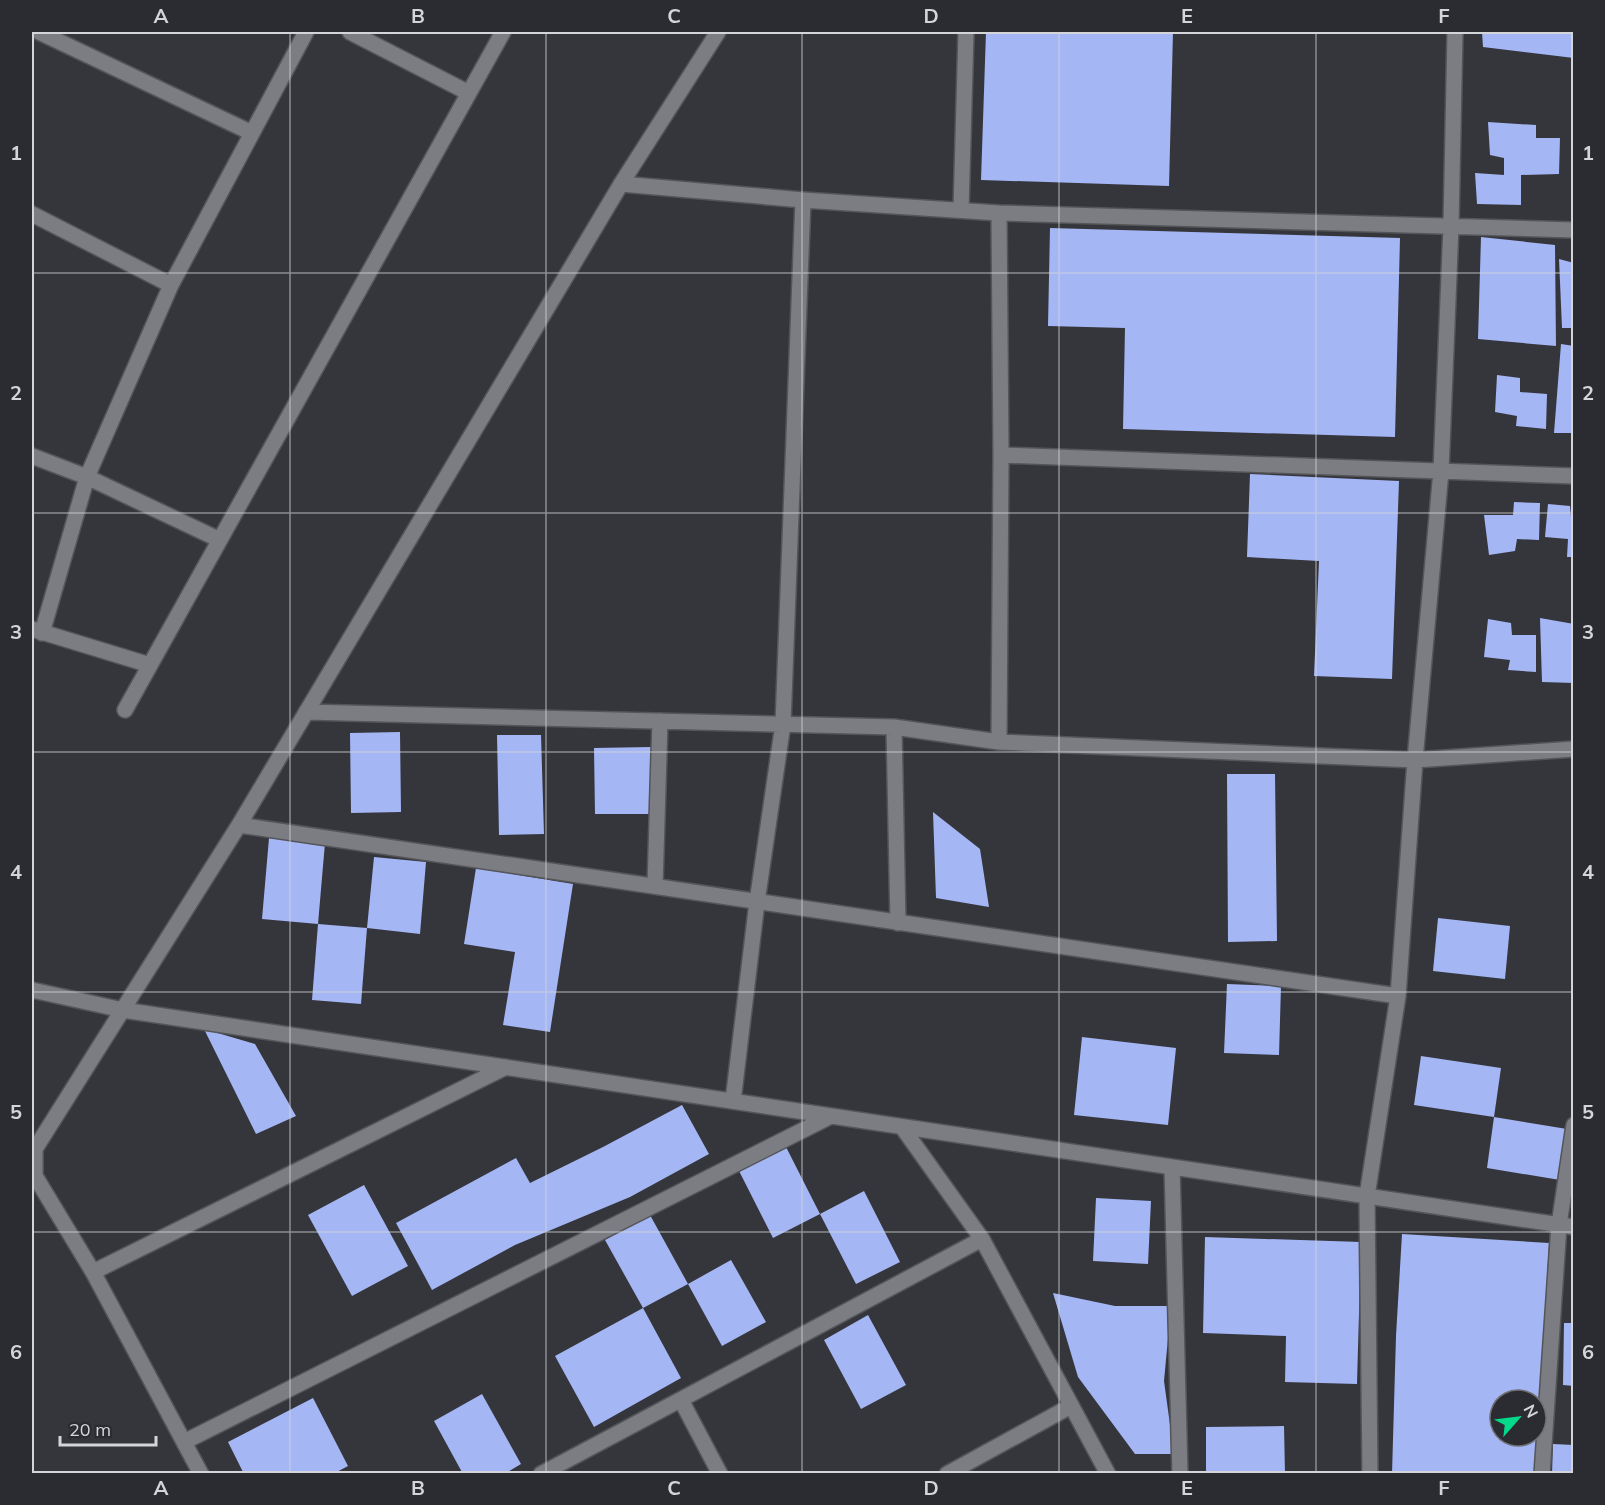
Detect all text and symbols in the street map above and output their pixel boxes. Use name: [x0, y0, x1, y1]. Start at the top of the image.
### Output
text: A: [154, 3, 169, 28]
text: B: [411, 3, 425, 28]
text: C: [667, 3, 681, 28]
text: D: [923, 3, 939, 28]
text: E: [1181, 3, 1193, 28]
text: F: [1438, 3, 1450, 28]
text: 1: [10, 140, 22, 165]
text: 1: [1582, 140, 1594, 165]
text: 2: [10, 380, 22, 405]
text: 2: [1582, 380, 1594, 405]
text: 3: [10, 619, 22, 644]
text: 3: [1582, 619, 1594, 644]
text: 4: [10, 859, 22, 884]
text: 4: [1582, 859, 1594, 884]
text: 5: [10, 1099, 22, 1124]
text: 5: [1582, 1099, 1594, 1124]
text: 6: [10, 1339, 22, 1364]
text: 6: [1582, 1339, 1594, 1364]
north arrow: [1488, 1388, 1548, 1448]
text: N: [1520, 1401, 1543, 1421]
scale bar: [60, 1409, 156, 1447]
text: 20 m: [69, 1418, 111, 1441]
text: A: [154, 1475, 169, 1500]
text: B: [411, 1475, 425, 1500]
text: C: [667, 1475, 681, 1500]
text: D: [923, 1475, 939, 1500]
text: E: [1181, 1475, 1193, 1500]
text: F: [1438, 1475, 1450, 1500]

